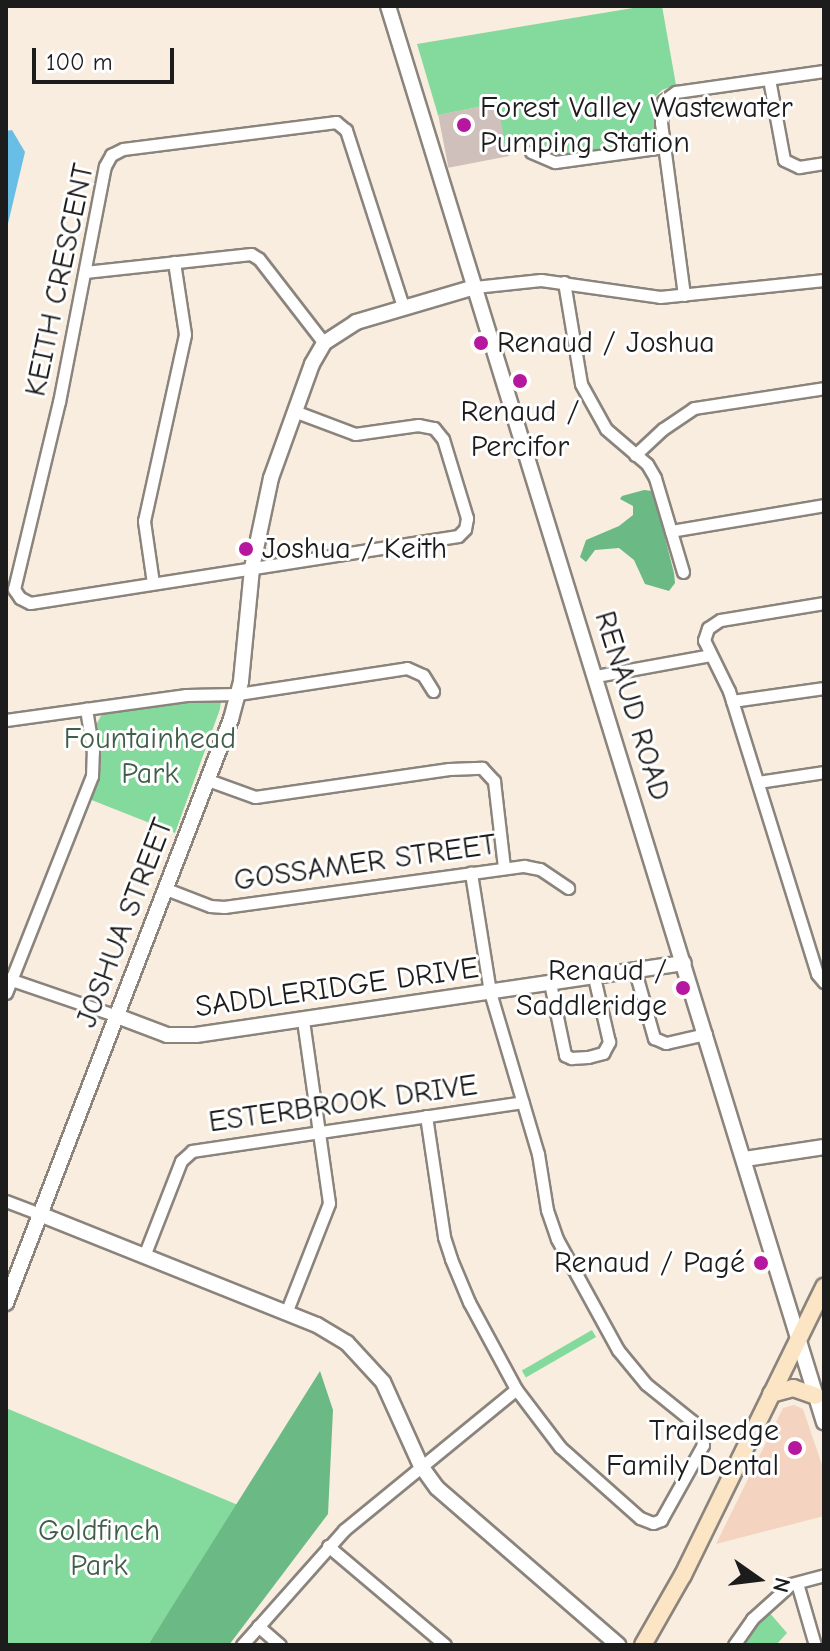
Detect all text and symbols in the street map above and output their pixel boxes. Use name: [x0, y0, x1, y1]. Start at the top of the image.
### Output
scale bar: [36, 32, 178, 82]
text: 100 m: [46, 48, 113, 76]
place label: Forest Valley Wastewater Pumping Station: [480, 90, 793, 160]
marker: Forest Valley Wastewater Pumping Station: [455, 116, 473, 134]
street label: KEITH CRESCENT: [18, 160, 102, 400]
place label: Renaud / Joshua: [497, 325, 715, 361]
marker: Renaud / Joshua: [472, 334, 490, 352]
marker: Renaud / Percifor: [511, 372, 529, 390]
place label: Renaud / Percifor: [461, 394, 579, 464]
place label: Joshua / Keith: [262, 531, 447, 567]
marker: Joshua / Keith: [237, 540, 255, 558]
street label: RENAUD ROAD: [586, 607, 678, 805]
park label: Fountainhead Park: [64, 721, 236, 792]
street label: JOSHUA STREET: [69, 813, 181, 1033]
street label: GOSSAMER STREET: [232, 827, 498, 899]
street label: SADDLERIDGE DRIVE: [193, 950, 481, 1026]
place label: Renaud / Saddleridge: [516, 953, 667, 1024]
marker: Renaud / Saddleridge: [674, 979, 692, 997]
street label: ESTERBROOK DRIVE: [206, 1067, 480, 1141]
place label: Renaud / Pagé: [554, 1245, 745, 1281]
marker: Renaud / Pagé: [752, 1254, 770, 1272]
place label: Trailsedge Family Dental: [606, 1413, 779, 1484]
marker: Trailsedge Family Dental: [786, 1439, 804, 1457]
park label: Goldfinch Park: [38, 1513, 160, 1584]
north arrow: [718, 1539, 798, 1619]
text: N: [767, 1575, 796, 1595]

